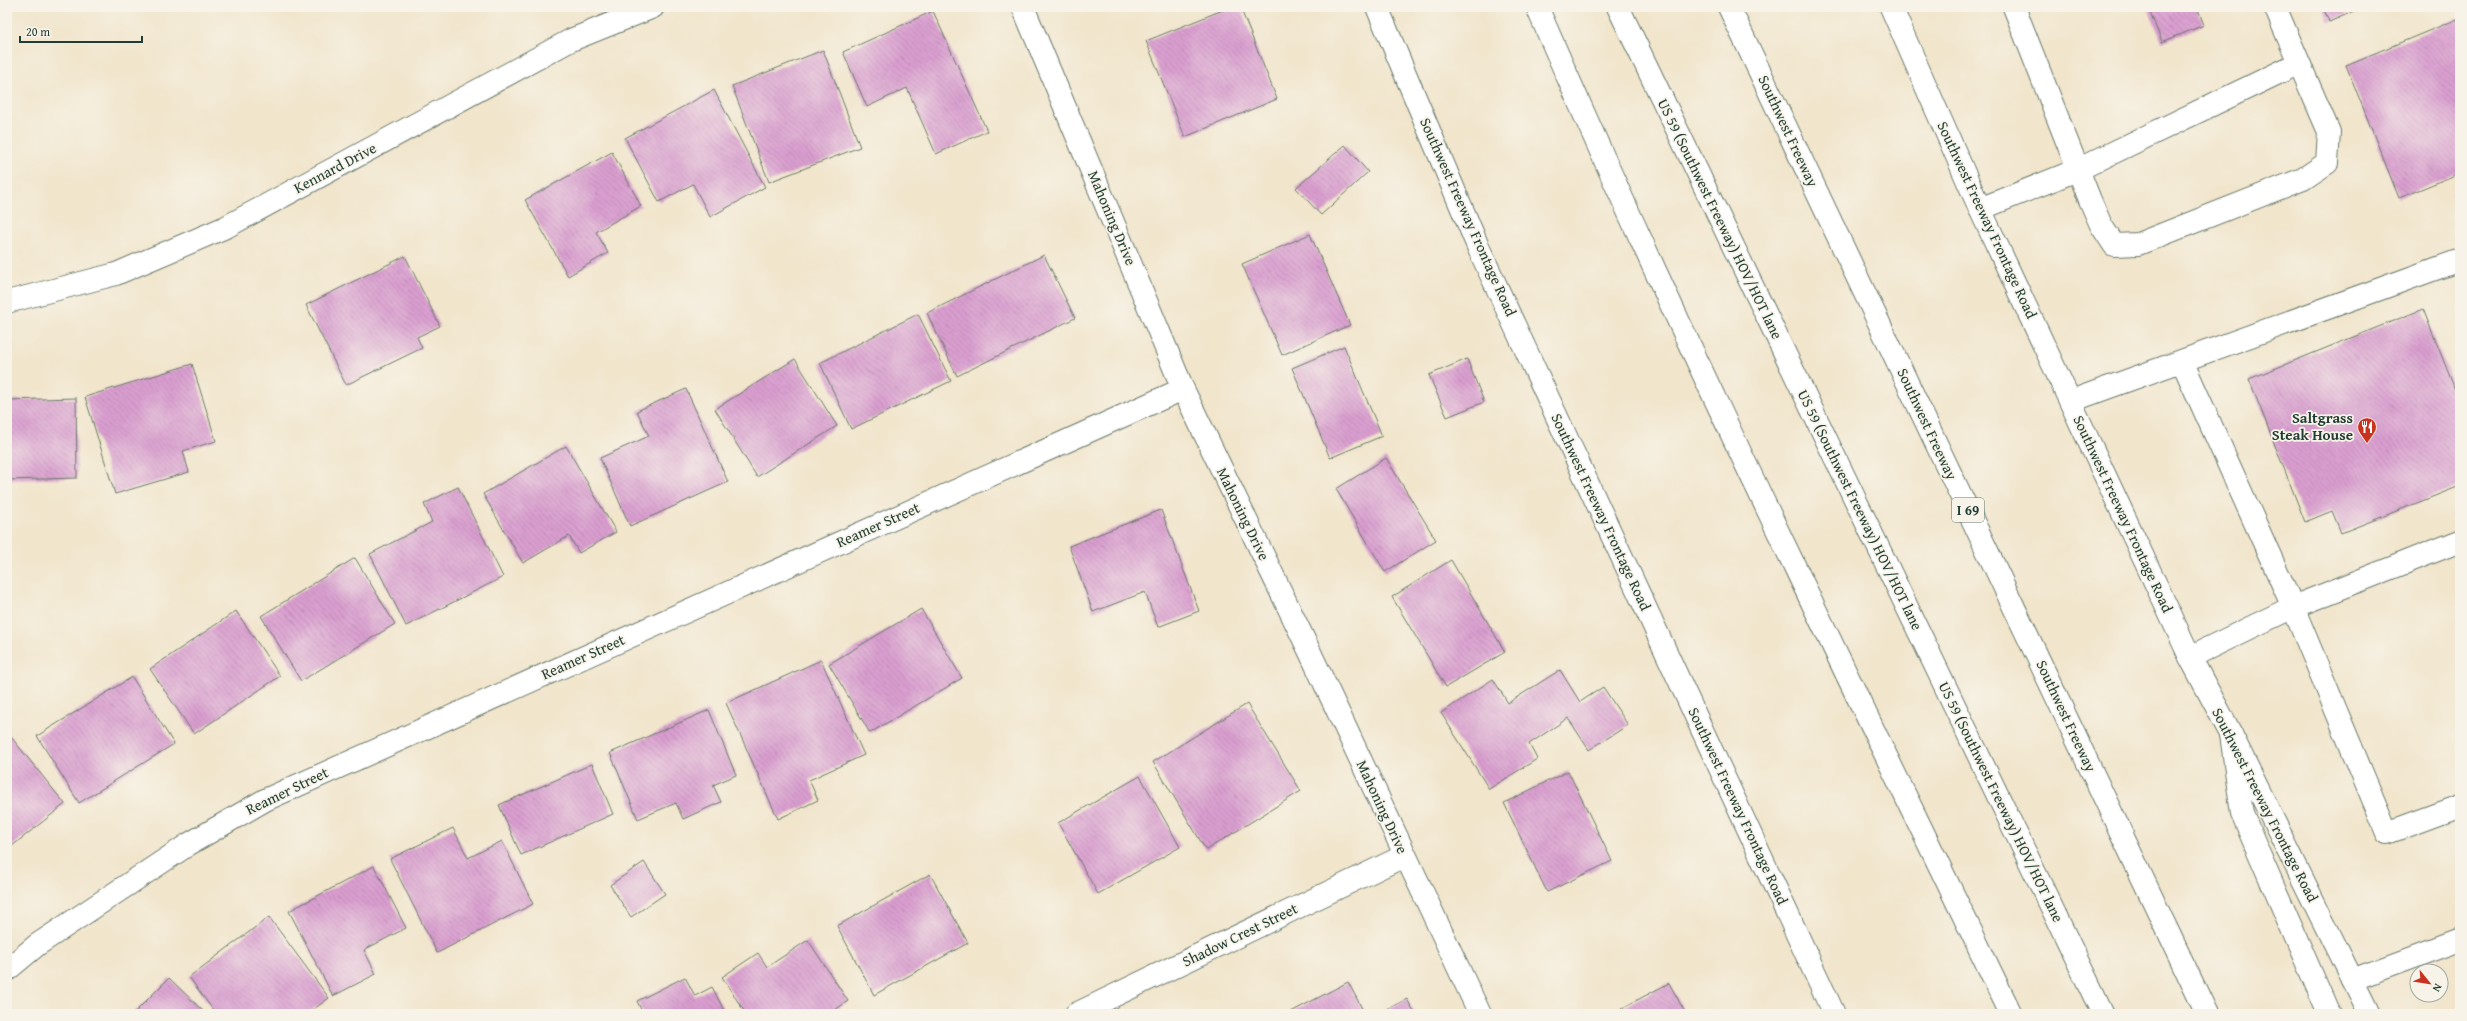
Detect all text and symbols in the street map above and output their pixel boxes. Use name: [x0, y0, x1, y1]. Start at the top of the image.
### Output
scale bar: [20, 18, 142, 44]
text: 20 m: [26, 23, 50, 40]
street label: Southwest Freeway: [1753, 71, 1824, 191]
street label: US 59 (Southwest Freeway) HOV/HOT lane: [1653, 95, 1788, 343]
street label: Southwest Freeway Frontage Road: [1415, 114, 1522, 319]
street label: Southwest Freeway Frontage Road: [1932, 118, 2042, 322]
street label: Kennard Drive: [290, 137, 380, 198]
street label: Mahoning Drive: [1083, 167, 1142, 268]
street label: Southwest Freeway: [1892, 364, 1963, 484]
street label: US 59 (Southwest Freeway) HOV/HOT lane: [1793, 386, 1928, 634]
place label: Saltgrass Steak House: [2272, 407, 2353, 445]
street label: Southwest Freeway Frontage Road: [1546, 410, 1656, 614]
street label: Southwest Freeway Frontage Road: [2068, 412, 2178, 616]
restaurant icon: Saltgrass Steak House: [2356, 416, 2378, 444]
street label: Mahoning Drive: [1212, 464, 1275, 564]
street label: Reamer Street: [833, 496, 924, 552]
road number: I 69: [1952, 498, 1984, 522]
street label: Reamer Street: [538, 628, 629, 684]
street label: Southwest Freeway: [2031, 656, 2102, 776]
street label: US 59 (Southwest Freeway) HOV/HOT lane: [1934, 678, 2069, 926]
street label: Southwest Freeway Frontage Road: [1683, 704, 1793, 908]
street label: Southwest Freeway Frontage Road: [2207, 704, 2324, 905]
street label: Mahoning Drive: [1352, 757, 1413, 857]
street label: Reamer Street: [242, 761, 332, 820]
street label: Shadow Crest Street: [1179, 897, 1302, 972]
north arrow: [2409, 963, 2449, 1003]
text: N: [2429, 981, 2446, 996]

